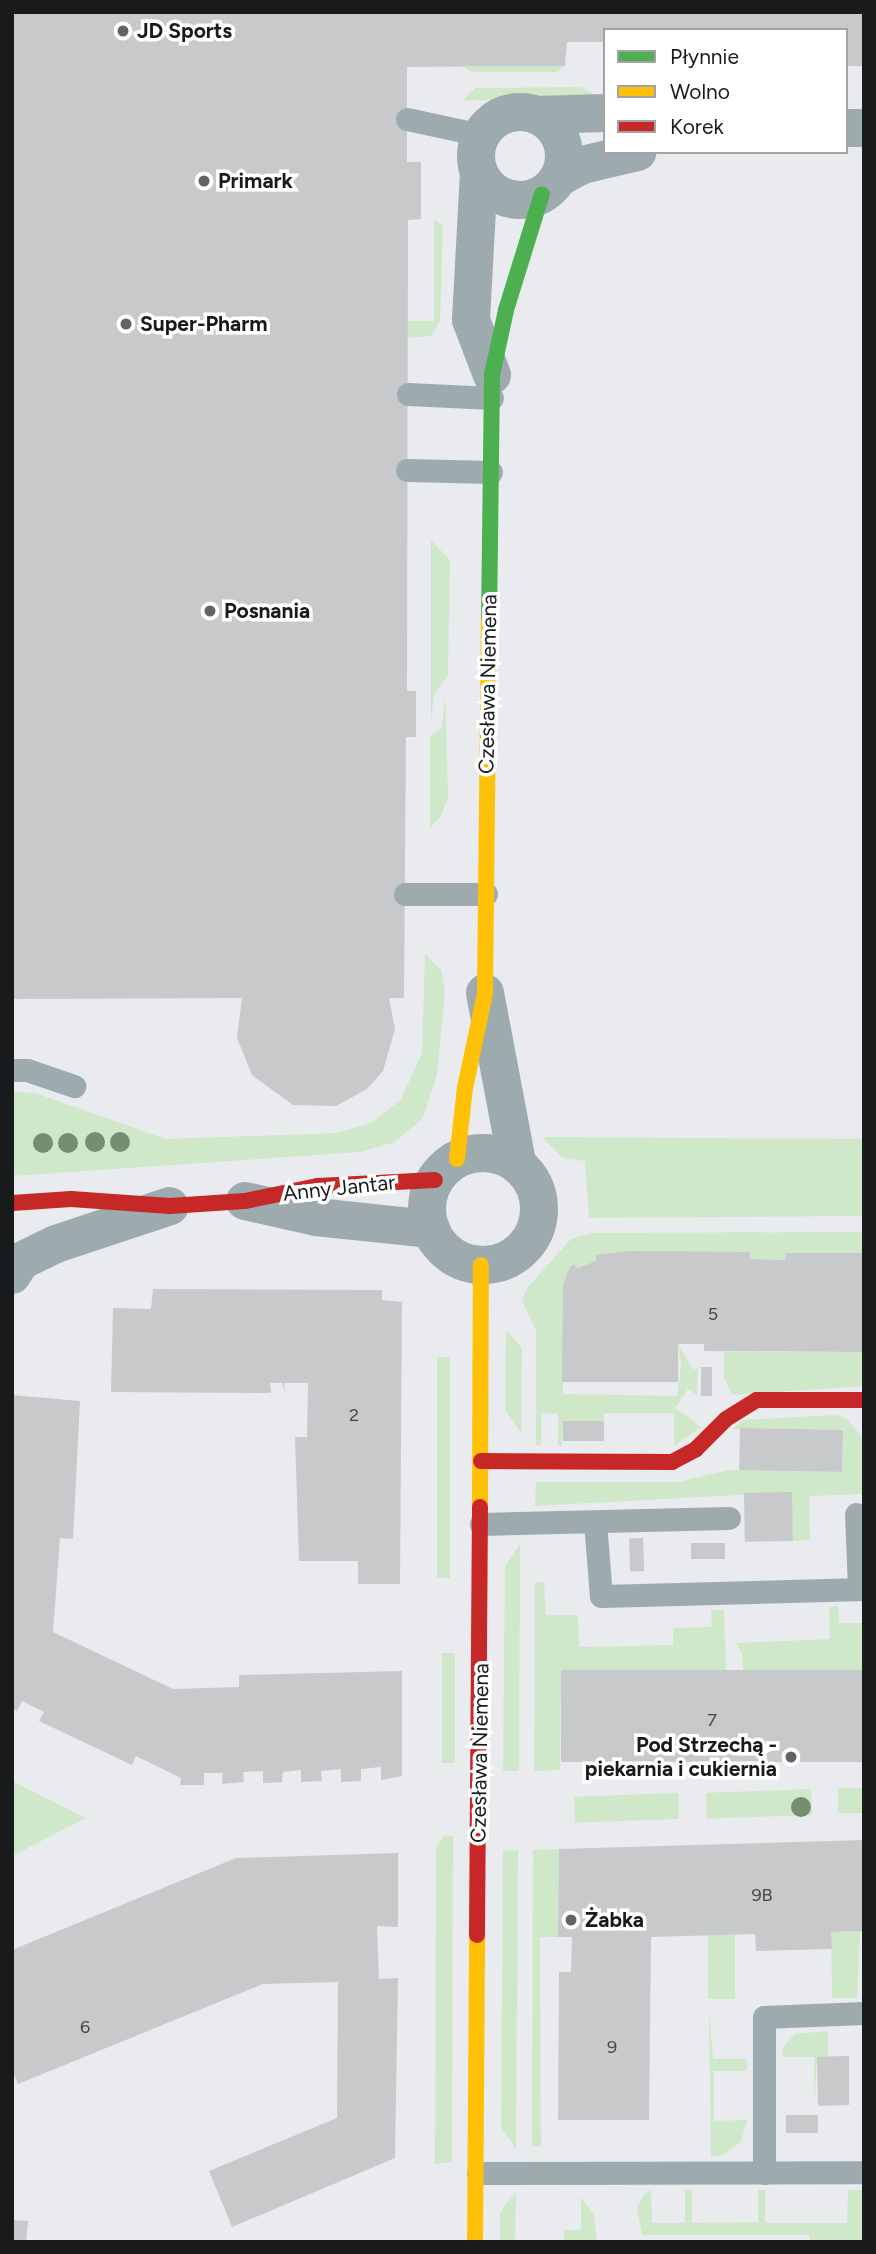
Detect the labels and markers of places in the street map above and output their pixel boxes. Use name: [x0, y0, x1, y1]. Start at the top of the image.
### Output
place label: JD Sports: [137, 18, 232, 44]
marker: JD Sports: [115, 23, 131, 39]
place label: Primark: [218, 168, 293, 194]
marker: Primark: [196, 173, 212, 189]
place label: Super-Pharm: [140, 311, 268, 337]
marker: Super-Pharm: [118, 316, 134, 332]
place label: Posnania: [224, 598, 310, 624]
marker: Posnania: [202, 603, 218, 619]
place label: Pod Strzechą - piekarnia i cukiernia: [585, 1732, 777, 1782]
marker: Pod Strzechą - piekarnia i cukiernia: [783, 1749, 799, 1765]
place label: Żabka: [585, 1907, 644, 1933]
marker: Żabka: [563, 1912, 579, 1928]

